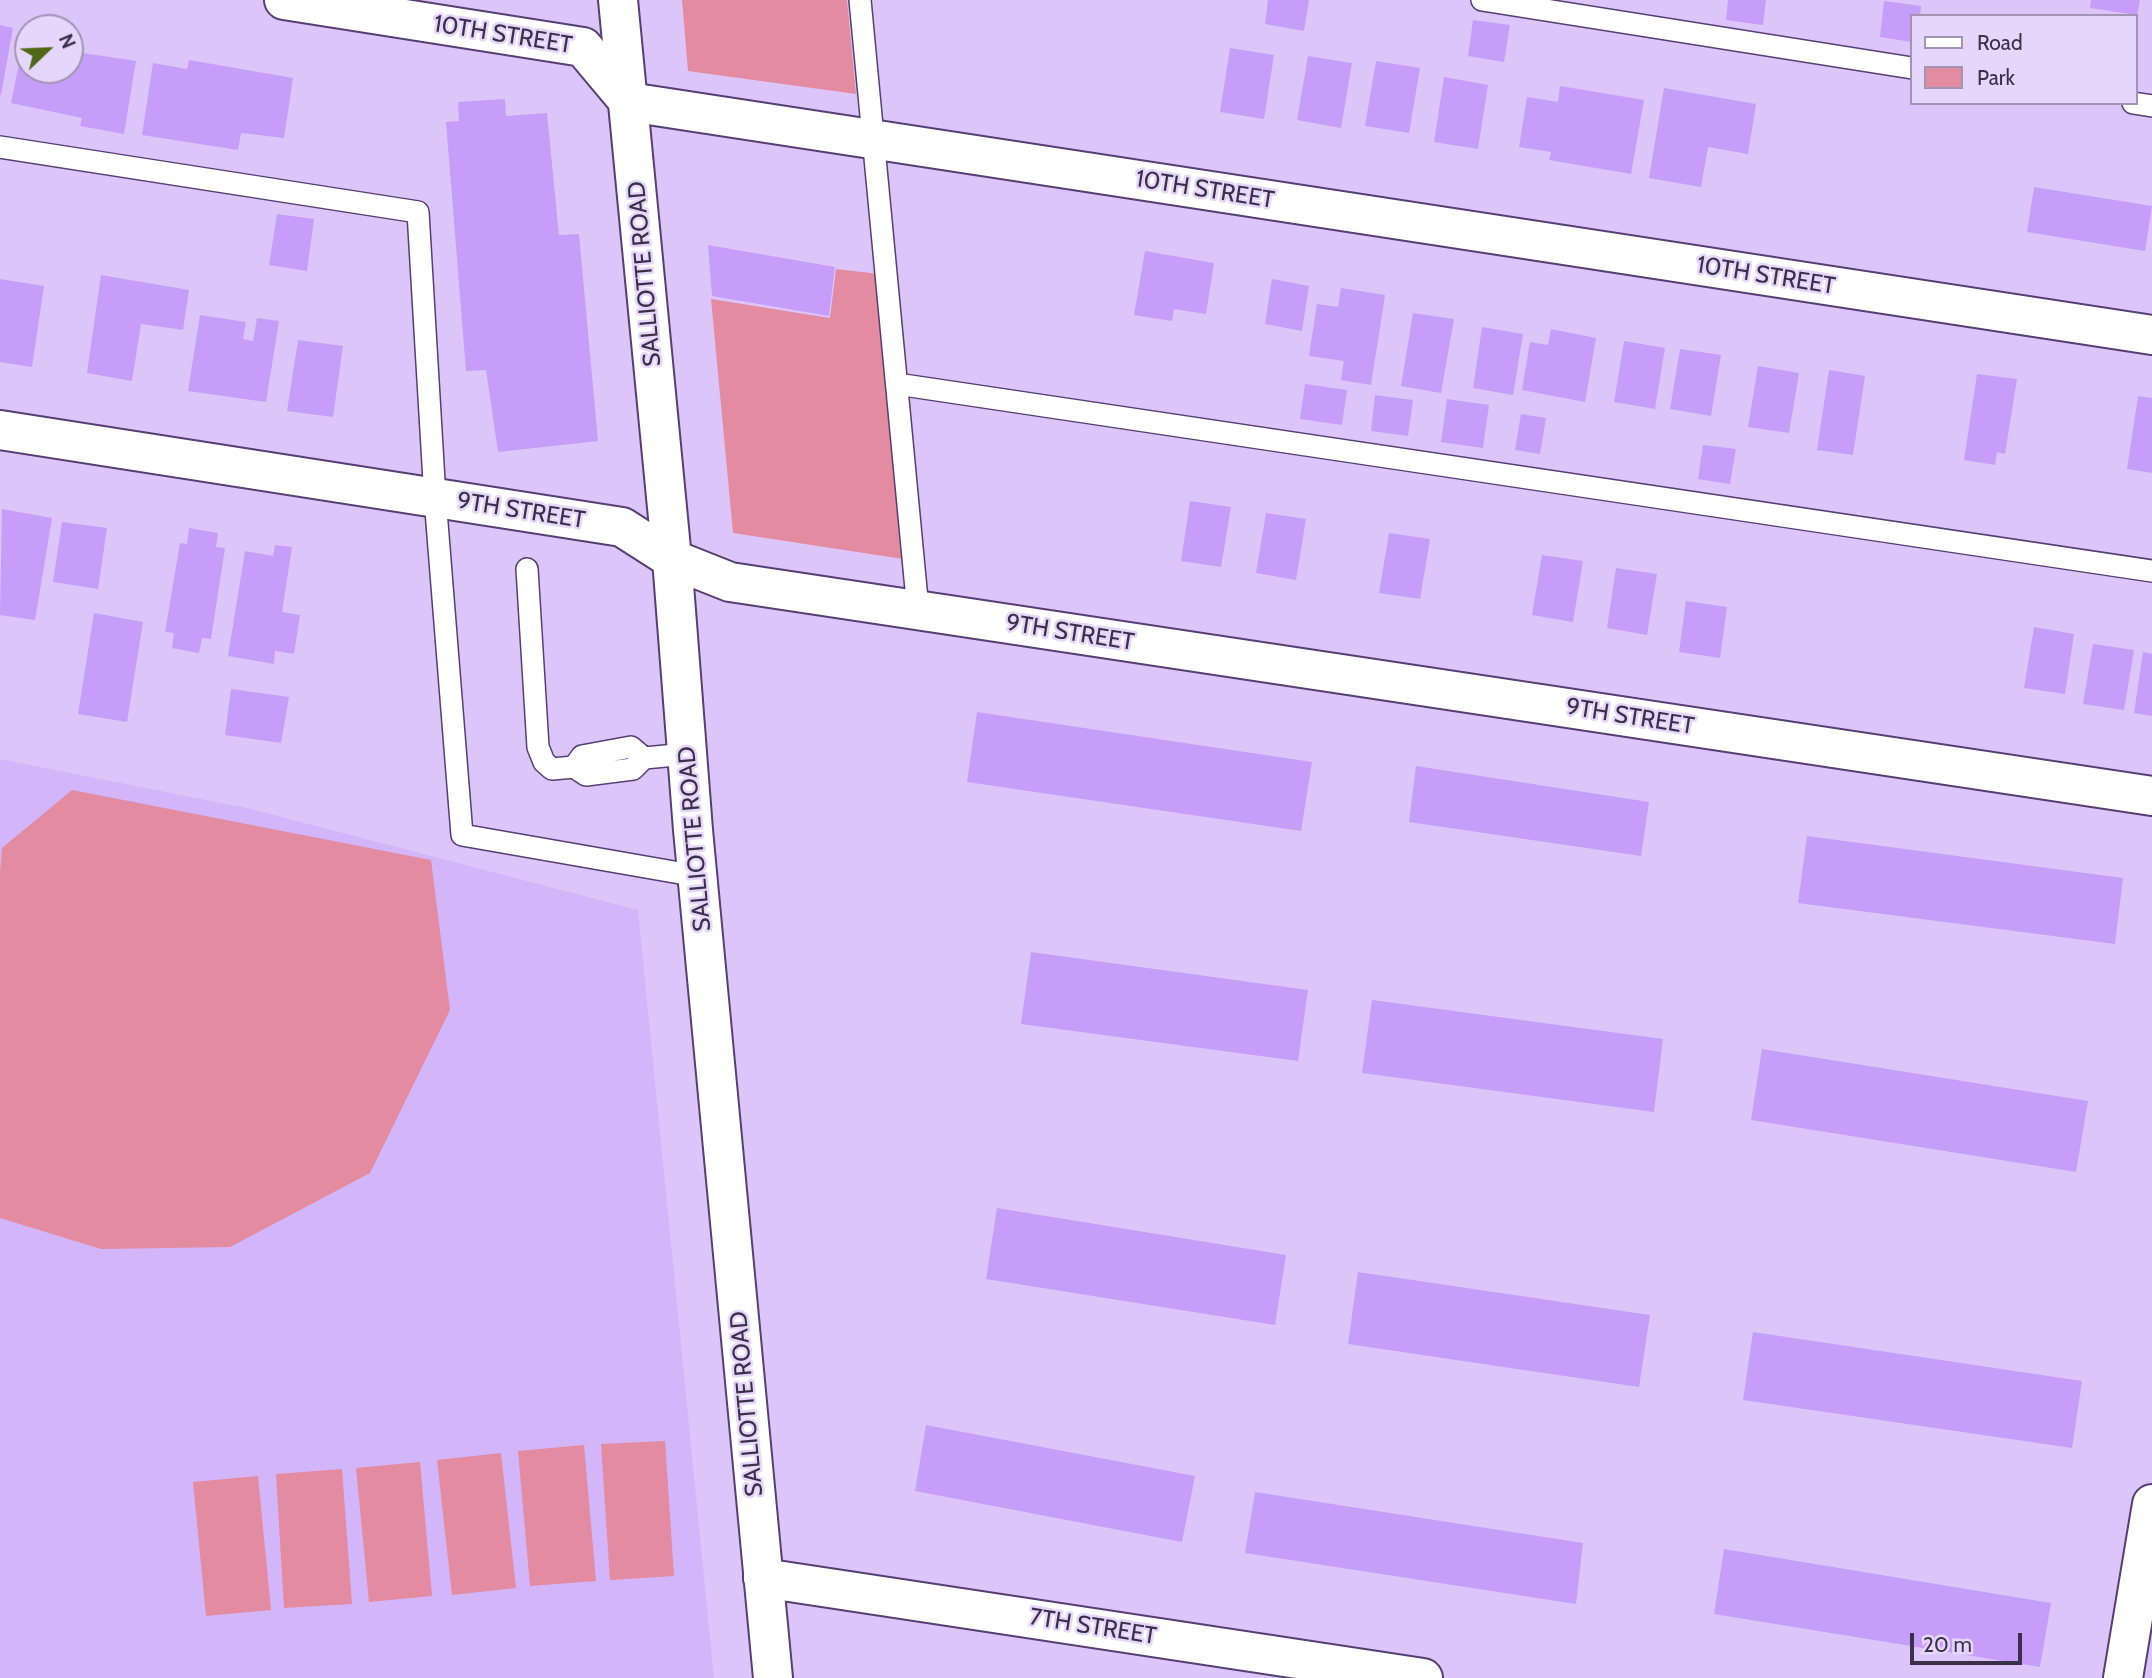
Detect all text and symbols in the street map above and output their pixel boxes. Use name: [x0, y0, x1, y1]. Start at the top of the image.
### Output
street label: 10TH STREET: [432, 10, 574, 60]
north arrow: [14, 14, 84, 84]
legend: [1910, 14, 2138, 105]
text: Road: [1977, 30, 2023, 55]
text: N: [54, 31, 80, 52]
text: Park: [1977, 65, 2015, 90]
street label: 10TH STREET: [1134, 165, 1276, 215]
street label: SALLIOTTE ROAD: [623, 180, 667, 368]
street label: 10TH STREET: [1695, 251, 1837, 301]
street label: 9TH STREET: [455, 487, 587, 535]
street label: 9TH STREET: [1004, 609, 1136, 657]
street label: 9TH STREET: [1564, 693, 1696, 741]
street label: SALLIOTTE ROAD: [673, 745, 717, 933]
street label: SALLIOTTE ROAD: [725, 1310, 769, 1498]
street label: 7TH STREET: [1027, 1603, 1159, 1651]
scale bar: [1914, 1618, 2026, 1662]
text: 20 m: [1923, 1632, 1972, 1657]

